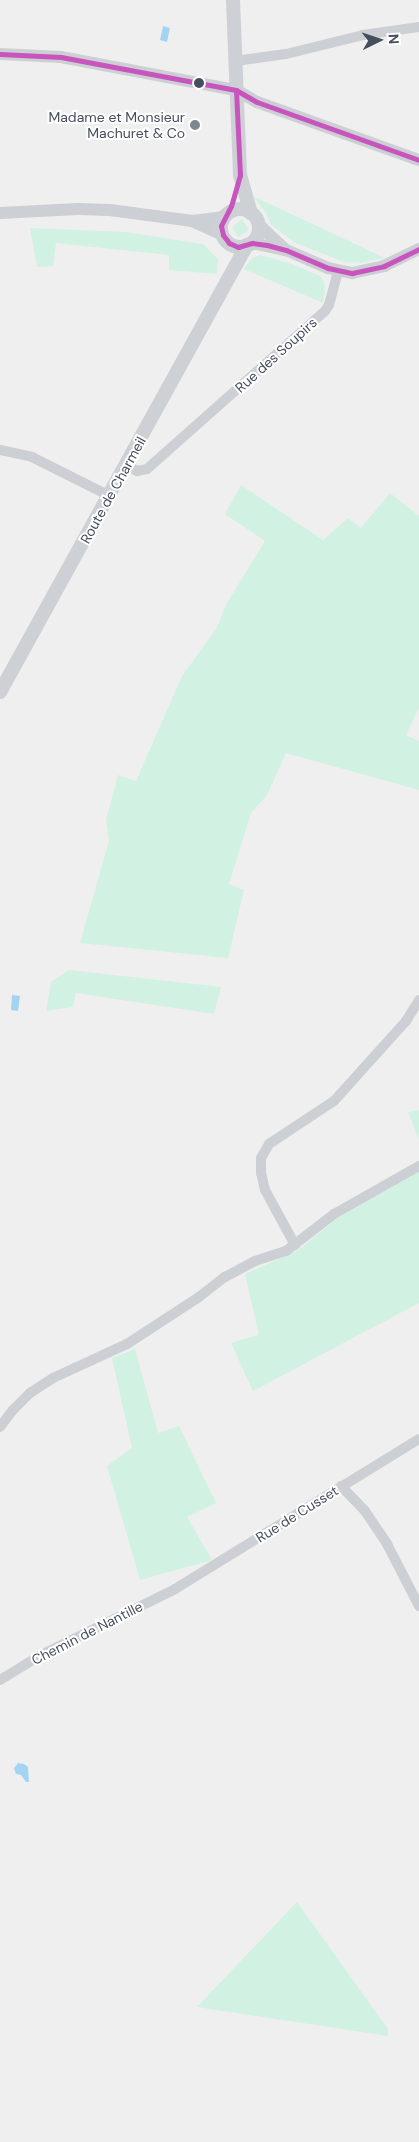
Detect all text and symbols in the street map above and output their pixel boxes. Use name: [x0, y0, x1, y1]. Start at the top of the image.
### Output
north arrow: [354, 15, 404, 65]
text: N: [385, 33, 403, 45]
unlabelled marker: [194, 78, 204, 88]
place label: Madame et Monsieur Machuret & Co: [48, 109, 185, 142]
marker: Madame et Monsieur Machuret & Co: [189, 119, 201, 131]
street label: Rue des Soupirs: [232, 314, 320, 396]
street label: Route de Charmeil: [77, 434, 149, 546]
street label: Rue de Cusset: [253, 1482, 341, 1546]
street label: Chemin de Nantille: [29, 1598, 145, 1668]

